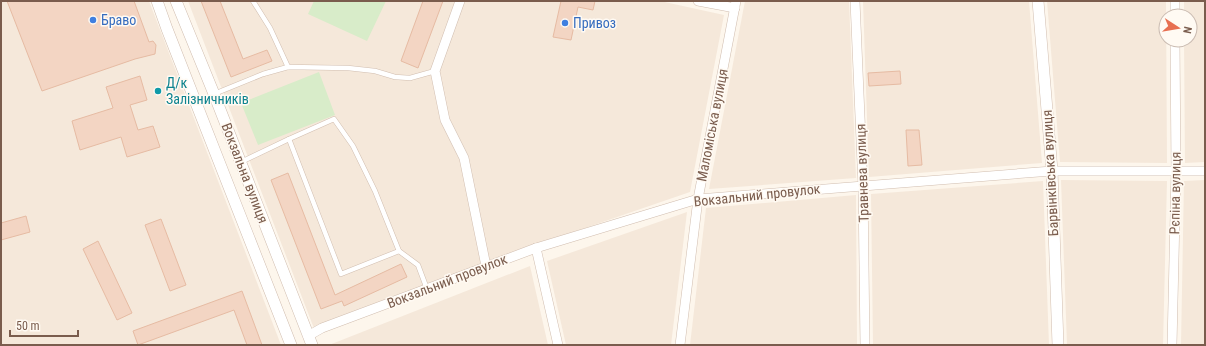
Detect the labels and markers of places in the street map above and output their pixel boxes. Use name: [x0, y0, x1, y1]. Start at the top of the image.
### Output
place label: Браво: [101, 12, 136, 28]
marker: Браво: [88, 15, 98, 25]
place label: Привоз: [573, 15, 616, 31]
marker: Привоз: [560, 18, 570, 28]
place label: Д/к Залізничників: [166, 75, 249, 107]
marker: Д/к Залізничників: [153, 86, 163, 96]

